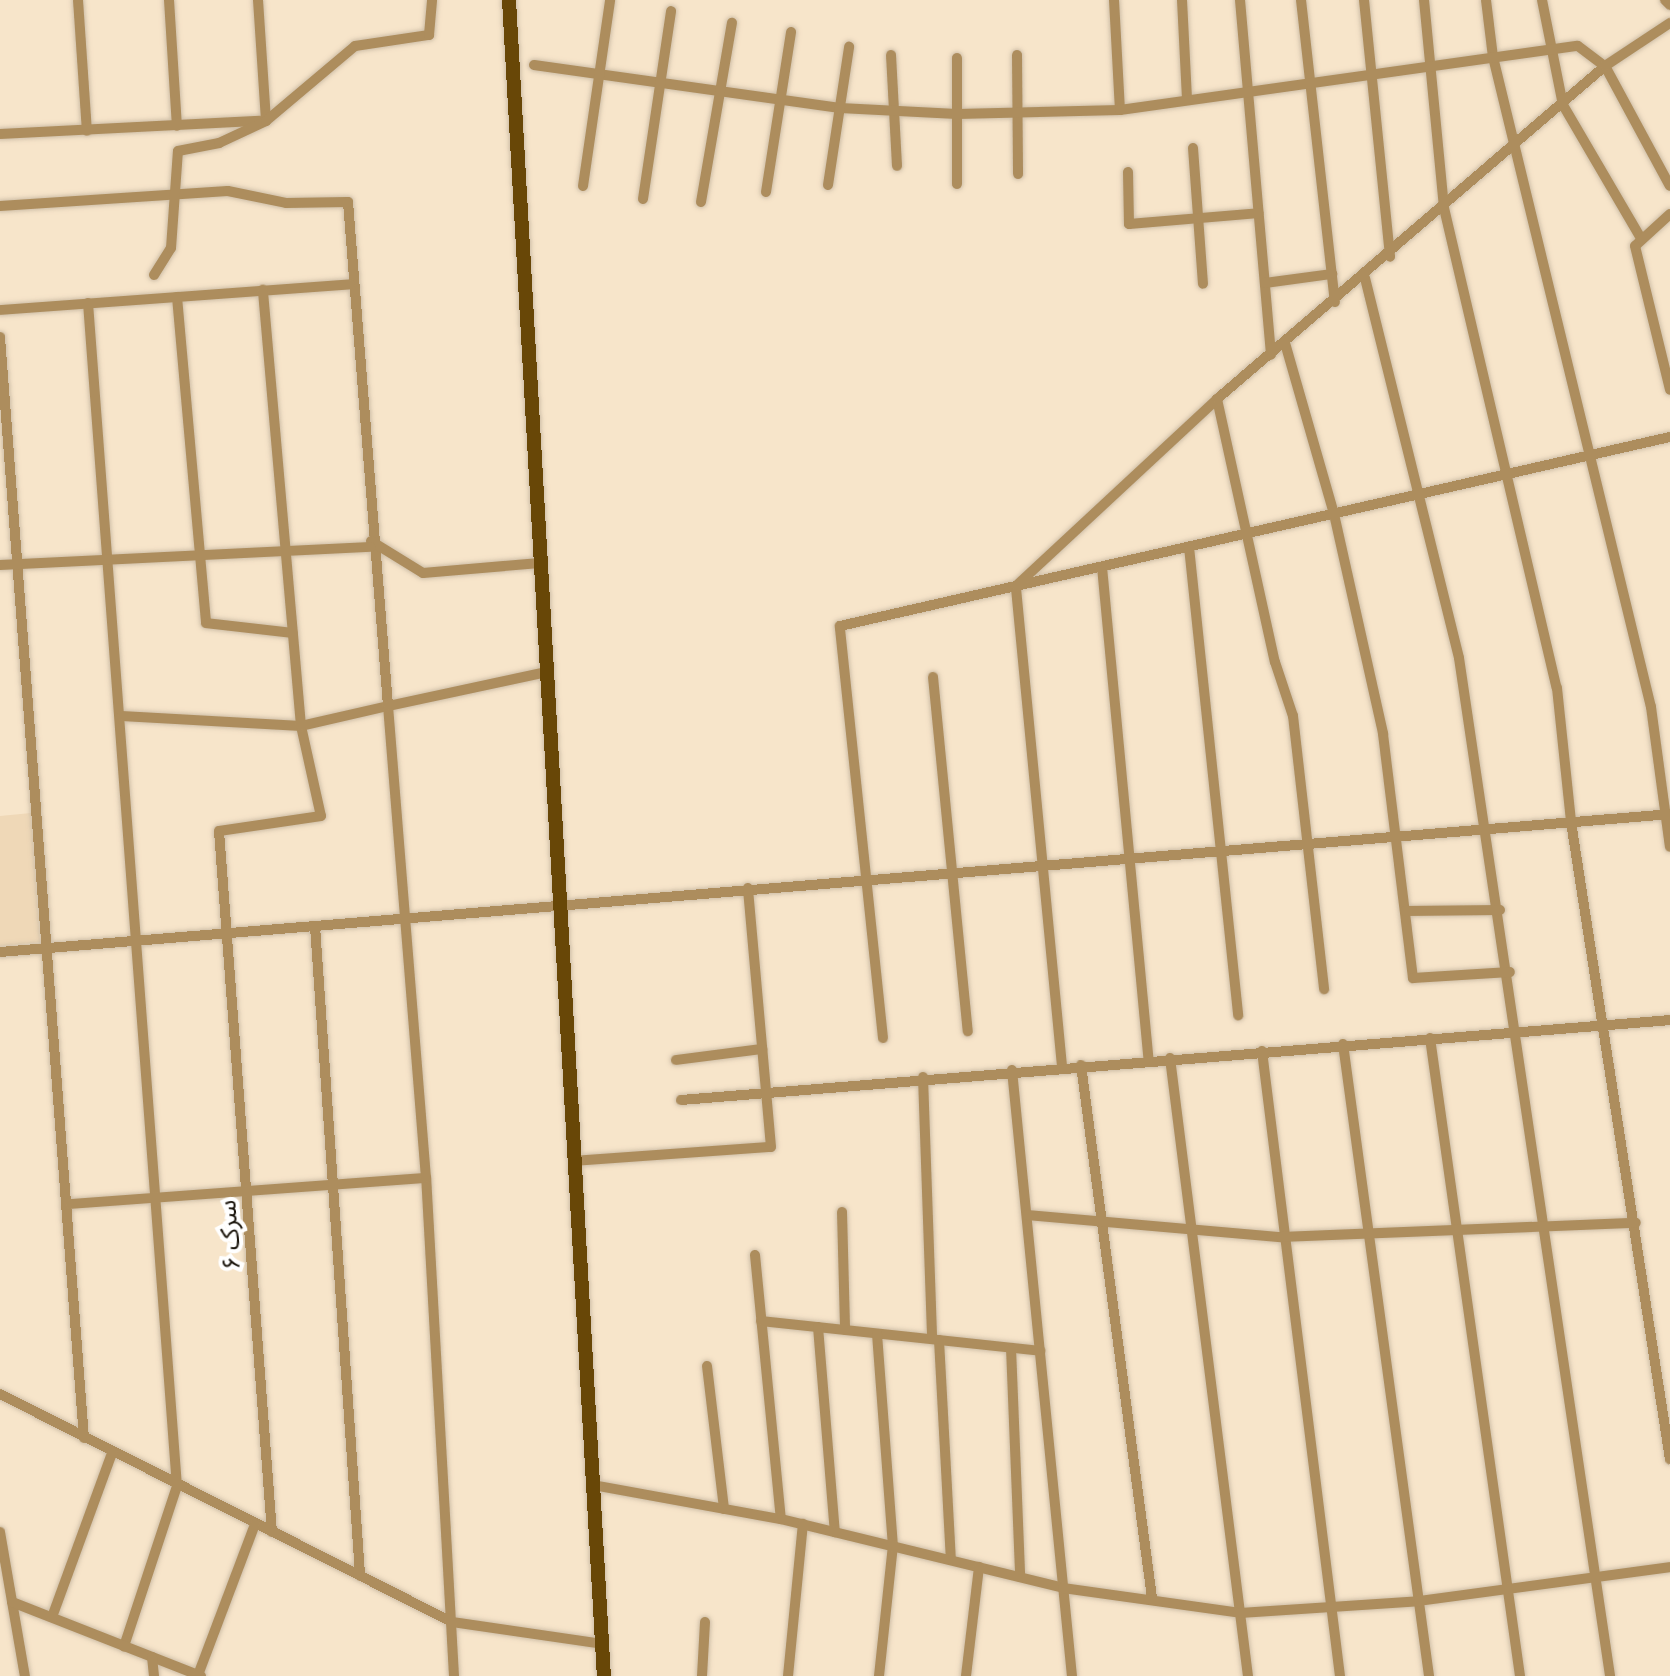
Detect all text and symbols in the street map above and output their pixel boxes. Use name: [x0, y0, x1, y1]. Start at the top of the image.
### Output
street label: سرک ۶: [213, 1199, 247, 1271]

